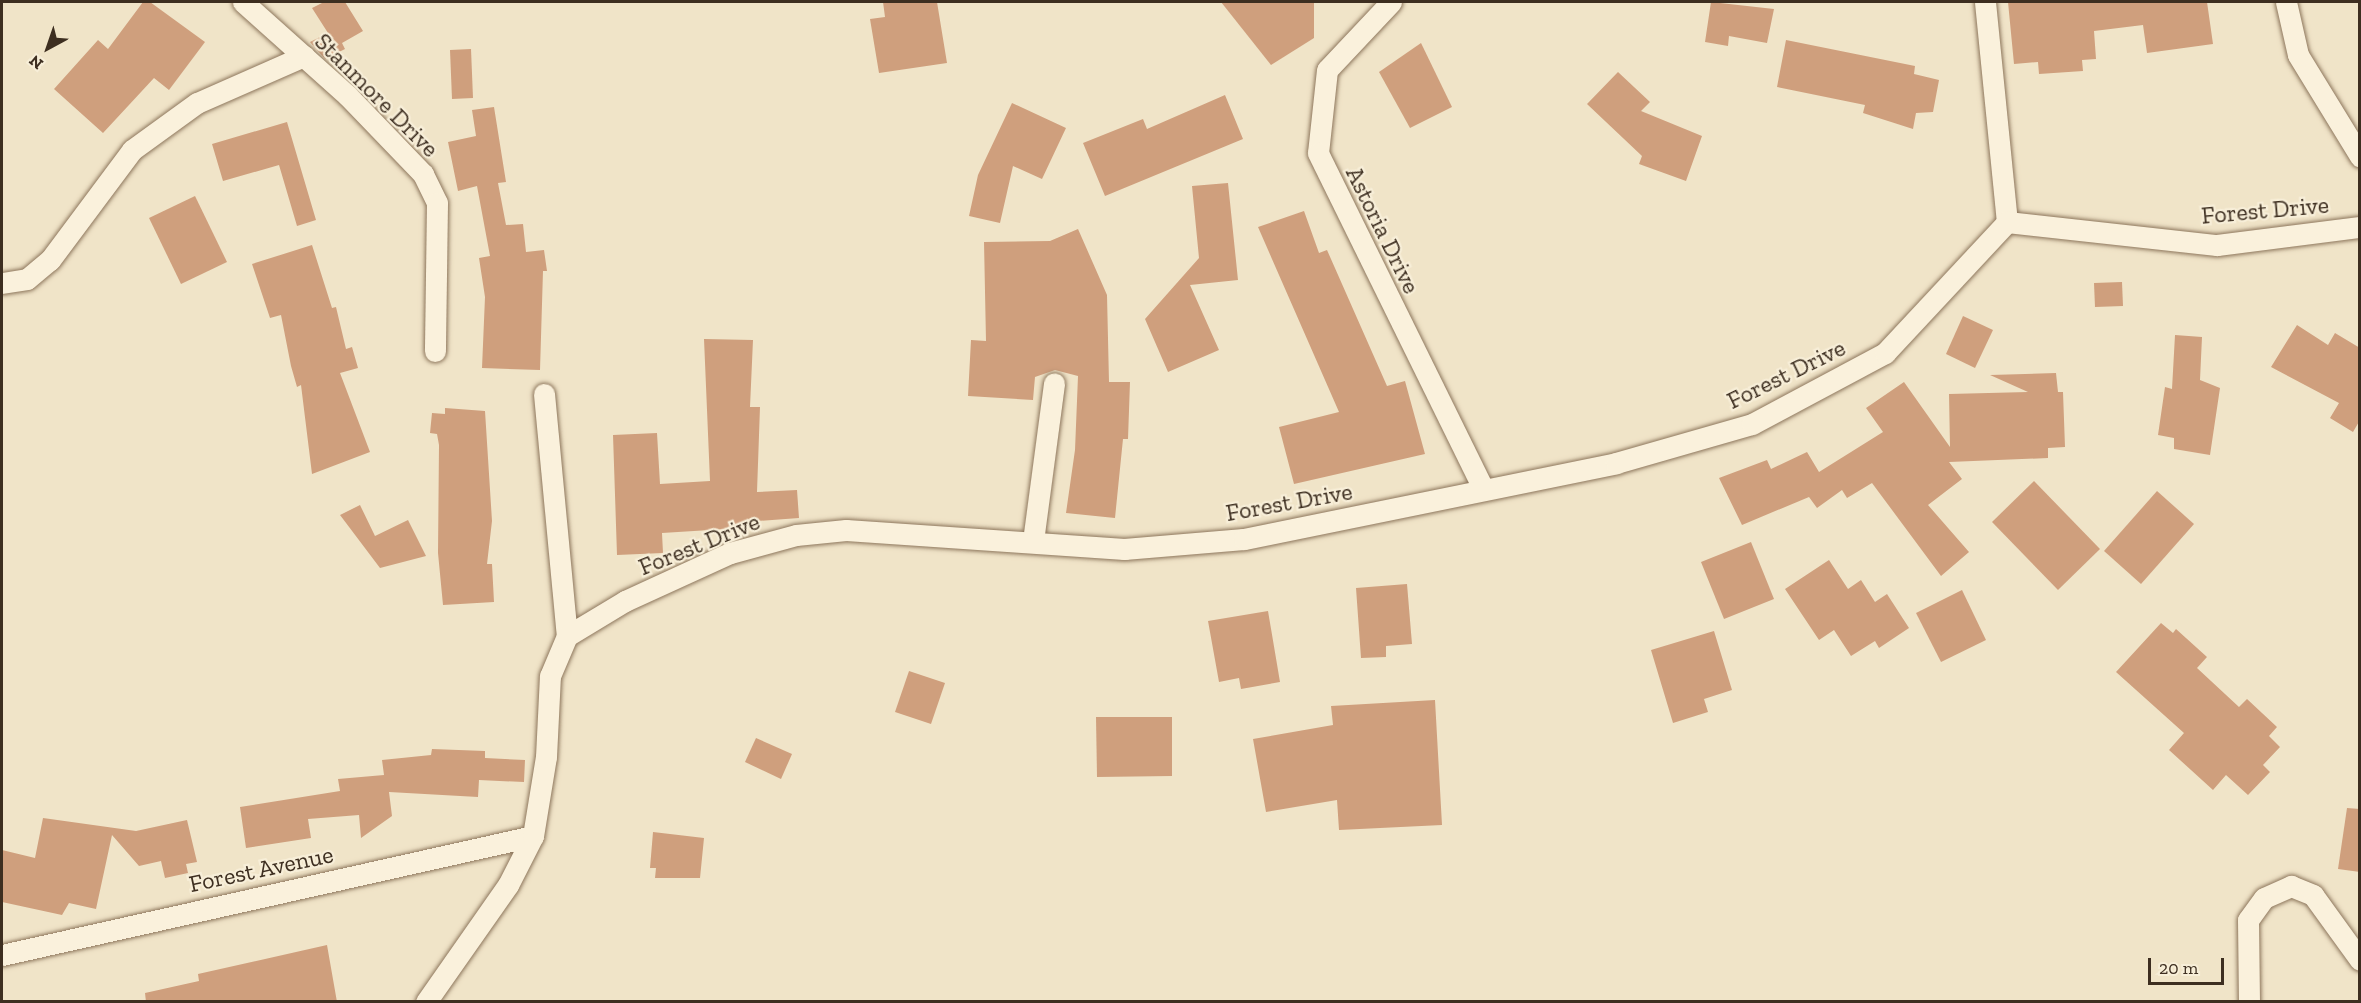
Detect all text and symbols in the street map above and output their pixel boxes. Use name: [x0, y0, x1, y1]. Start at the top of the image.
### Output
north arrow: [18, 18, 78, 78]
street label: Stanmore Drive: [309, 27, 445, 163]
text: N: [25, 51, 47, 73]
street label: Astoria Drive: [1340, 162, 1426, 298]
street label: Forest Drive: [2200, 190, 2330, 230]
street label: Forest Drive: [1722, 333, 1850, 415]
street label: Forest Drive: [1223, 477, 1355, 527]
street label: Forest Drive: [634, 507, 764, 581]
street label: Forest Avenue: [186, 840, 336, 898]
scale bar: [2151, 946, 2228, 984]
text: 20 m: [2159, 957, 2198, 979]

